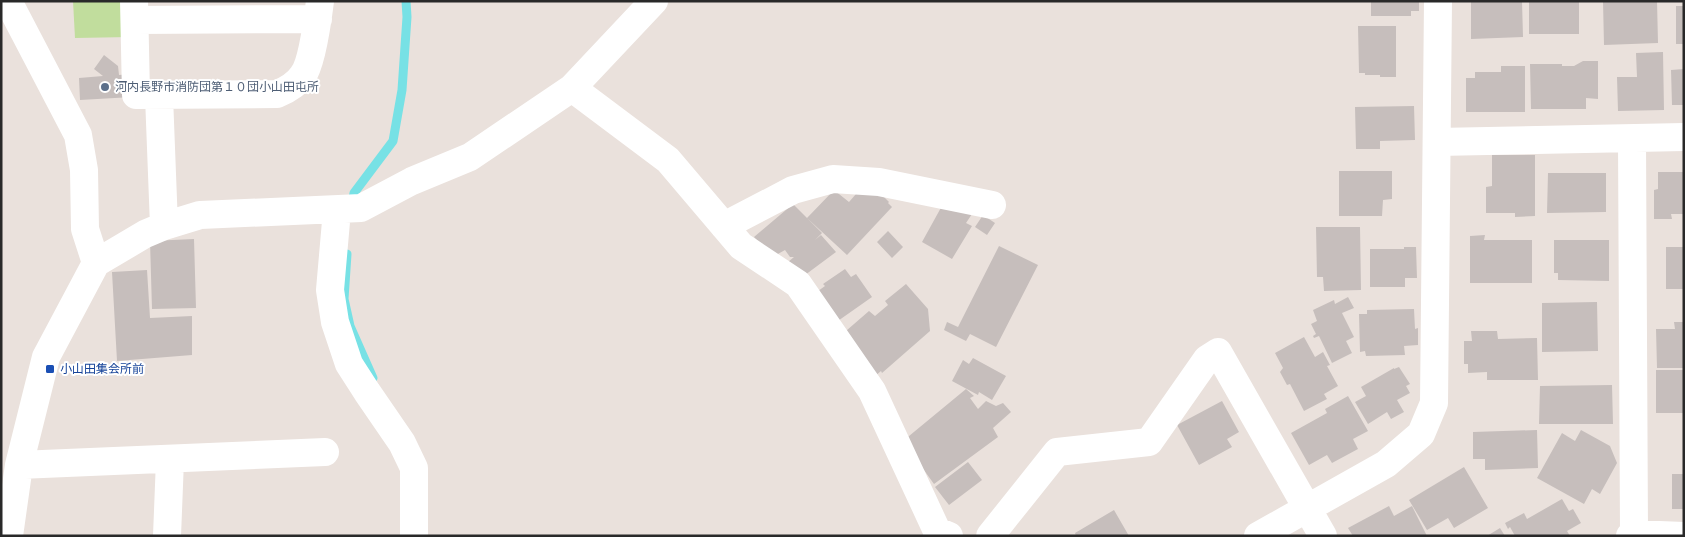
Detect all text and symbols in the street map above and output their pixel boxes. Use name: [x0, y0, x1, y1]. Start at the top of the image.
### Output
place label: 河内長野市消防団第１０団小山田屯所: [115, 79, 319, 94]
marker: 河内長野市消防団第１０団小山田屯所: [99, 81, 111, 93]
place label: 小山田集会所前: [60, 361, 144, 376]
marker: 小山田集会所前: [44, 363, 56, 375]

